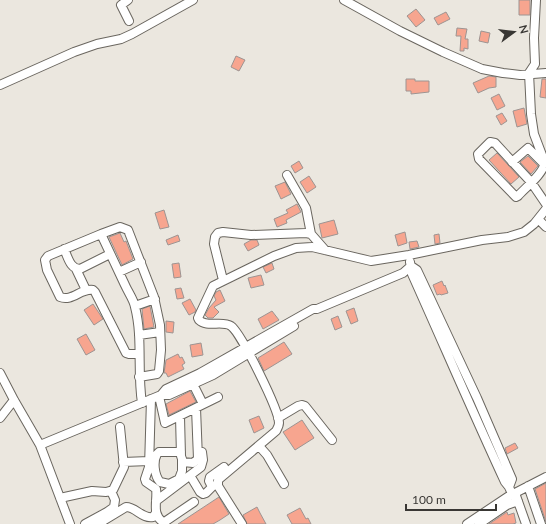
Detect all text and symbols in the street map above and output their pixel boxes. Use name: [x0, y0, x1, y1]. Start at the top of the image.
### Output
north arrow: [494, 12, 534, 52]
text: N: [517, 24, 532, 35]
scale bar: [406, 486, 496, 512]
text: 100 m: [412, 492, 446, 507]

